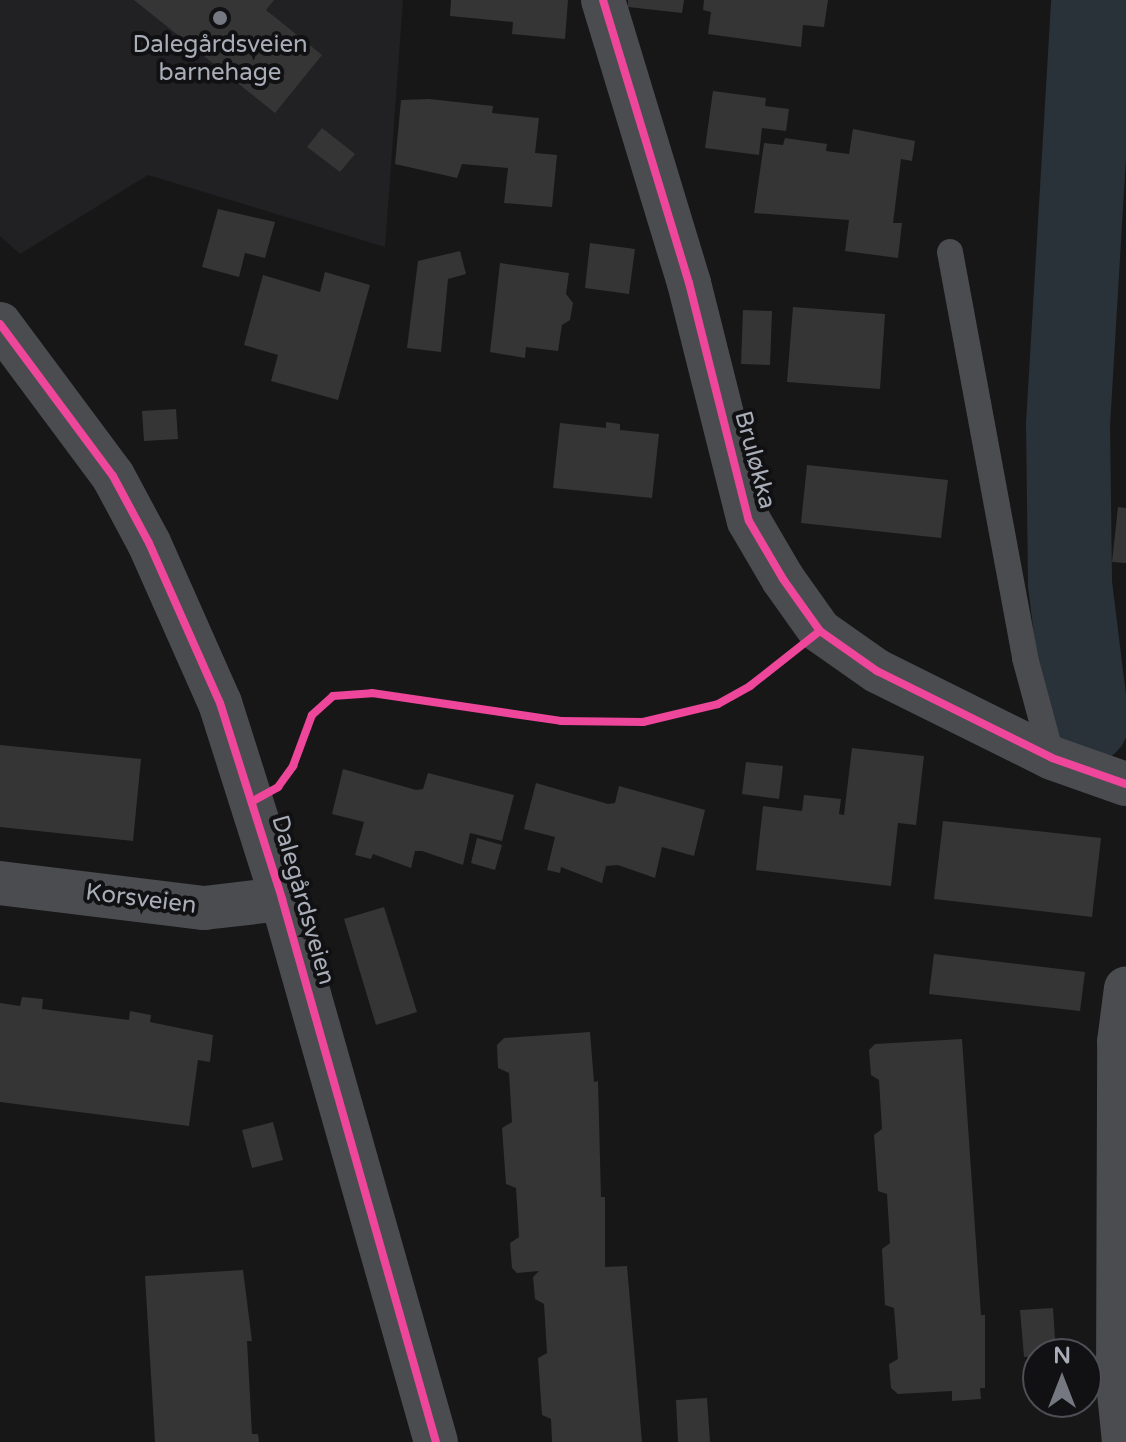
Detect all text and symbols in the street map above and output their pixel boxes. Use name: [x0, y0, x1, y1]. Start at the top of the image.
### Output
marker: Dalegårdsveien barnehage: [211, 9, 229, 27]
place label: Dalegårdsveien barnehage: [132, 31, 308, 87]
street label: Bruløkka: [728, 408, 782, 512]
street label: Dalegårdsveien: [265, 812, 341, 988]
street label: Korsveien: [84, 878, 198, 920]
north arrow: [1022, 1338, 1102, 1418]
text: N: [1053, 1343, 1071, 1369]

